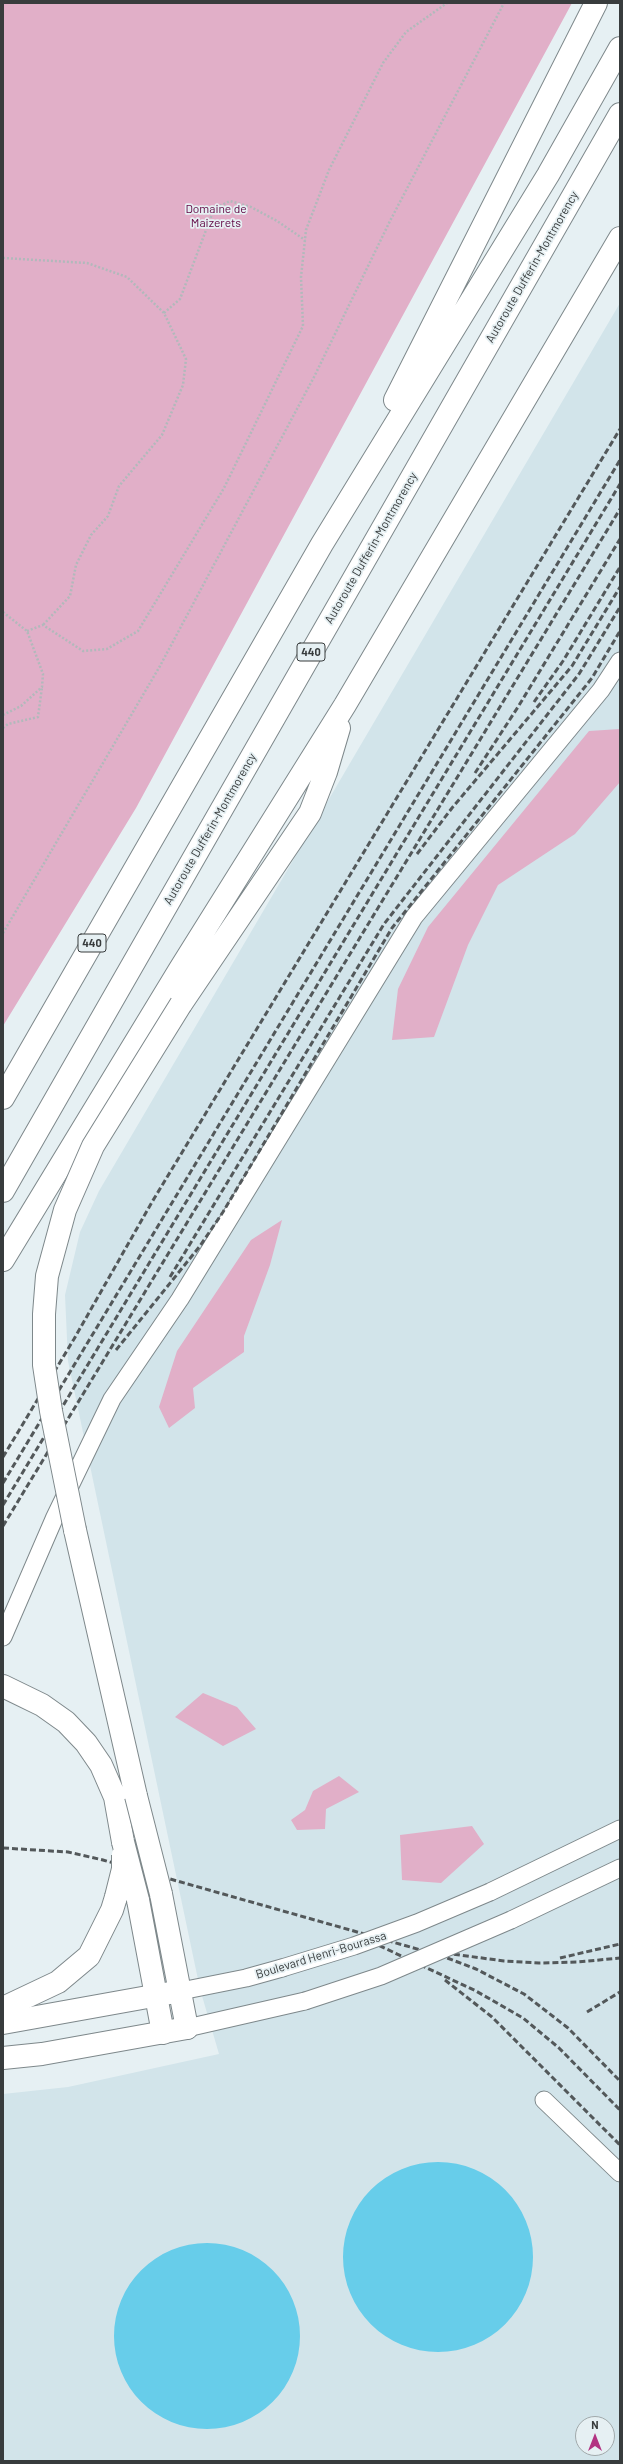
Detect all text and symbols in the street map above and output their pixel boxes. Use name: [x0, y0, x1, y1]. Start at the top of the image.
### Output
street label: Autoroute Dufferin-Montmorency: [483, 189, 581, 345]
park label: Domaine de Maizerets: [185, 202, 247, 230]
street label: Autoroute Dufferin-Montmorency: [322, 470, 420, 626]
road number: 440: [297, 643, 325, 661]
street label: Autoroute Dufferin-Montmorency: [161, 751, 259, 907]
road number: 440: [78, 934, 106, 952]
street label: Boulevard Henri-Bourassa: [254, 1928, 388, 1982]
north arrow: [575, 2416, 615, 2456]
text: N: [591, 2418, 599, 2431]

